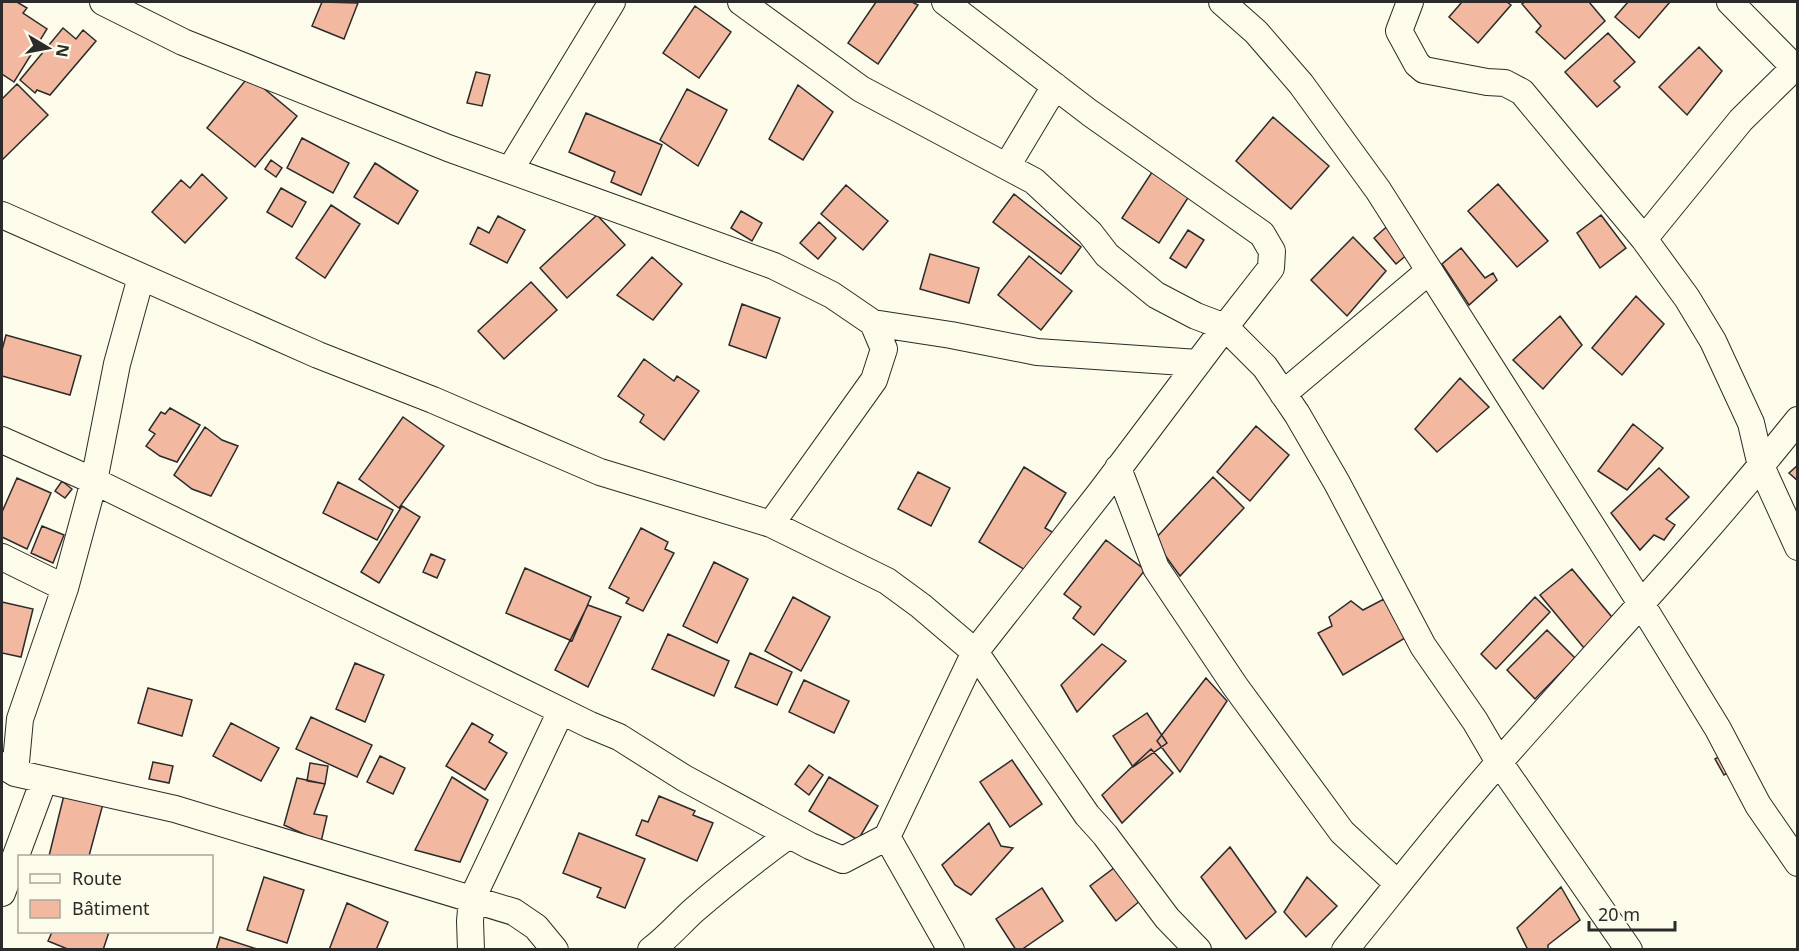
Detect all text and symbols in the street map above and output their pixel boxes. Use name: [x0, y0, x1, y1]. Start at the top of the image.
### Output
north arrow: [18, 18, 78, 78]
text: N: [51, 42, 75, 59]
legend: [18, 855, 213, 933]
text: Route: [72, 866, 122, 890]
scale bar: [1589, 894, 1674, 932]
text: Bâtiment: [72, 896, 150, 920]
text: 20 m: [1598, 902, 1640, 926]

